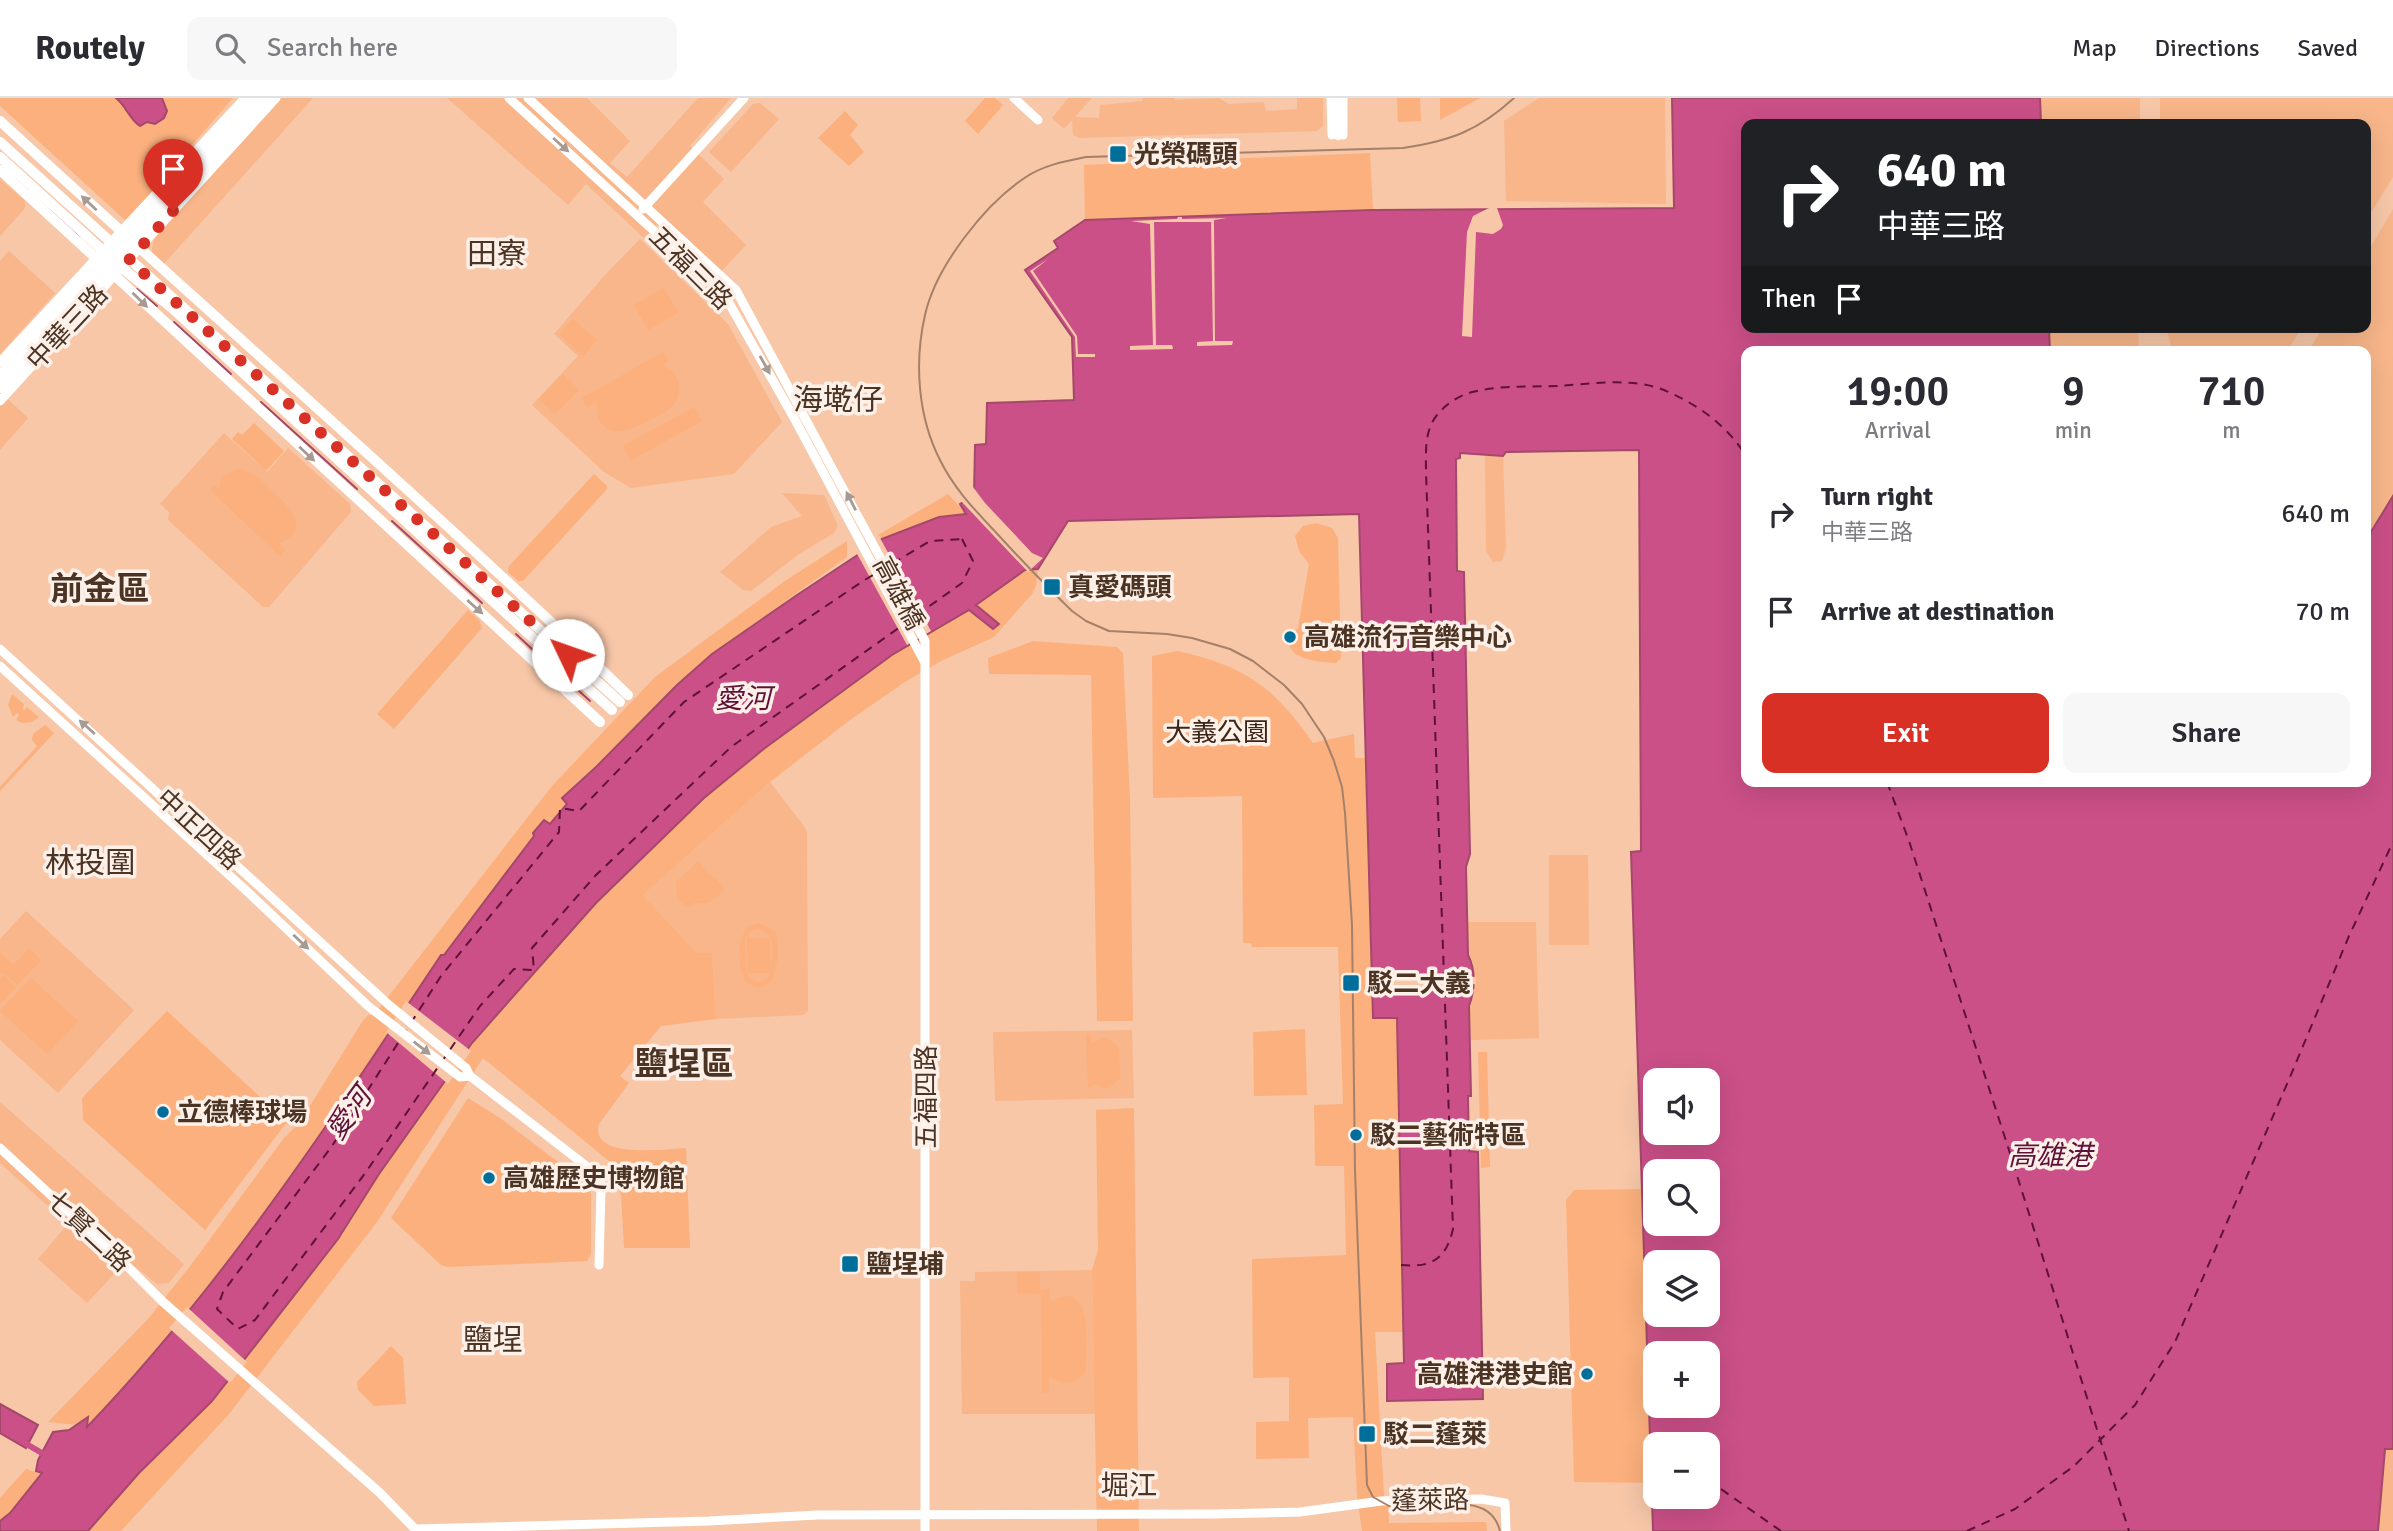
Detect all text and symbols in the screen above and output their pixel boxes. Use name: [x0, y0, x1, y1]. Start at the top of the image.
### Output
search box: [187, 17, 677, 80]
text: Routely: [35, 28, 145, 69]
icon: search: [211, 29, 249, 67]
text: Search here: [267, 32, 398, 64]
text: Map: [2072, 33, 2117, 63]
text: Directions: [2155, 33, 2260, 63]
text: Saved: [2298, 33, 2358, 63]
one-way arrow: [552, 137, 569, 153]
pin: [143, 139, 203, 211]
place label: 光榮碼頭: [1134, 139, 1238, 171]
text: 640 m: [1877, 140, 2007, 200]
marker: 光榮碼頭: [1108, 144, 1128, 164]
icon: right: [1762, 147, 1853, 238]
icon: arrive: [154, 150, 192, 188]
one-way arrow: [81, 196, 98, 212]
text: 中華三路: [1877, 207, 2005, 246]
street label: 五福三路: [642, 221, 738, 317]
district label: 田寮: [467, 236, 527, 273]
street label: 中華三路: [21, 279, 115, 377]
icon: arrive: [1830, 280, 1868, 318]
text: Then: [1762, 283, 1816, 315]
one-way arrow: [131, 292, 148, 309]
one-way arrow: [759, 355, 771, 375]
text: 19:00: [1847, 366, 1949, 417]
text: 9: [2062, 366, 2085, 417]
text: 710: [2197, 366, 2265, 417]
district label: 海墘仔: [793, 382, 883, 419]
text: Arrival: [1865, 416, 1931, 445]
text: min: [2055, 416, 2092, 445]
text: m: [2222, 416, 2241, 445]
one-way arrow: [298, 446, 316, 462]
text: Turn right: [1821, 481, 1933, 513]
one-way arrow: [845, 491, 857, 511]
icon: right: [1762, 495, 1800, 533]
text: 640 m: [2281, 498, 2350, 530]
text: 中華三路: [1821, 518, 1913, 547]
street label: 高雄橋: [866, 552, 931, 635]
district label: 前金區: [51, 569, 150, 610]
place label: 真愛碼頭: [1068, 572, 1172, 604]
marker: 真愛碼頭: [1042, 577, 1062, 597]
icon: arrive: [1762, 593, 1800, 631]
text: Arrive at destination: [1821, 596, 2054, 628]
text: 70 m: [2295, 596, 2350, 628]
one-way arrow: [466, 599, 484, 615]
position arrow: [531, 618, 605, 692]
place label: 高雄流行音樂中心: [1304, 622, 1512, 654]
marker: 高雄流行音樂中心: [1282, 629, 1298, 645]
water label: 愛河: [715, 682, 776, 716]
button: Exit: [1762, 693, 2049, 773]
button: Share: [2063, 693, 2350, 773]
park label: 大義公園: [1165, 717, 1269, 749]
one-way arrow: [79, 719, 96, 735]
street label: 中正四路: [149, 783, 247, 877]
district label: 林投圍: [45, 845, 135, 882]
one-way arrow: [292, 934, 309, 950]
place label: 駁二大義: [1367, 968, 1471, 1000]
marker: 駁二大義: [1341, 973, 1361, 993]
one-way arrow: [413, 1040, 431, 1054]
district label: 鹽埕區: [635, 1044, 734, 1085]
street label: 五福四路: [911, 1045, 943, 1149]
map controls: [1643, 1068, 1720, 1509]
button: sound: [1643, 1068, 1720, 1145]
water label: 愛河: [319, 1077, 382, 1146]
place label: 立德棒球場: [177, 1097, 307, 1129]
marker: 立德棒球場: [155, 1104, 171, 1120]
place label: 駁二藝術特區: [1370, 1120, 1526, 1152]
marker: 駁二藝術特區: [1348, 1127, 1364, 1143]
water label: 高雄港: [2008, 1139, 2096, 1173]
button: search: [1643, 1159, 1720, 1236]
place label: 高雄歷史博物館: [503, 1163, 685, 1195]
marker: 高雄歷史博物館: [481, 1170, 497, 1186]
street label: 七賢二路: [39, 1185, 137, 1279]
place label: 鹽埕埔: [866, 1249, 944, 1281]
button: layers: [1643, 1250, 1720, 1327]
marker: 鹽埕埔: [840, 1254, 860, 1274]
district label: 鹽埕: [463, 1322, 523, 1359]
button: +: [1643, 1341, 1720, 1418]
place label: 高雄港港史館: [1417, 1359, 1573, 1391]
marker: 高雄港港史館: [1579, 1366, 1595, 1382]
place label: 駁二蓬萊: [1383, 1419, 1487, 1451]
marker: 駁二蓬萊: [1357, 1424, 1377, 1444]
button: −: [1643, 1432, 1720, 1509]
district label: 堀江: [1101, 1469, 1157, 1503]
street label: 蓬萊路: [1391, 1484, 1469, 1518]

